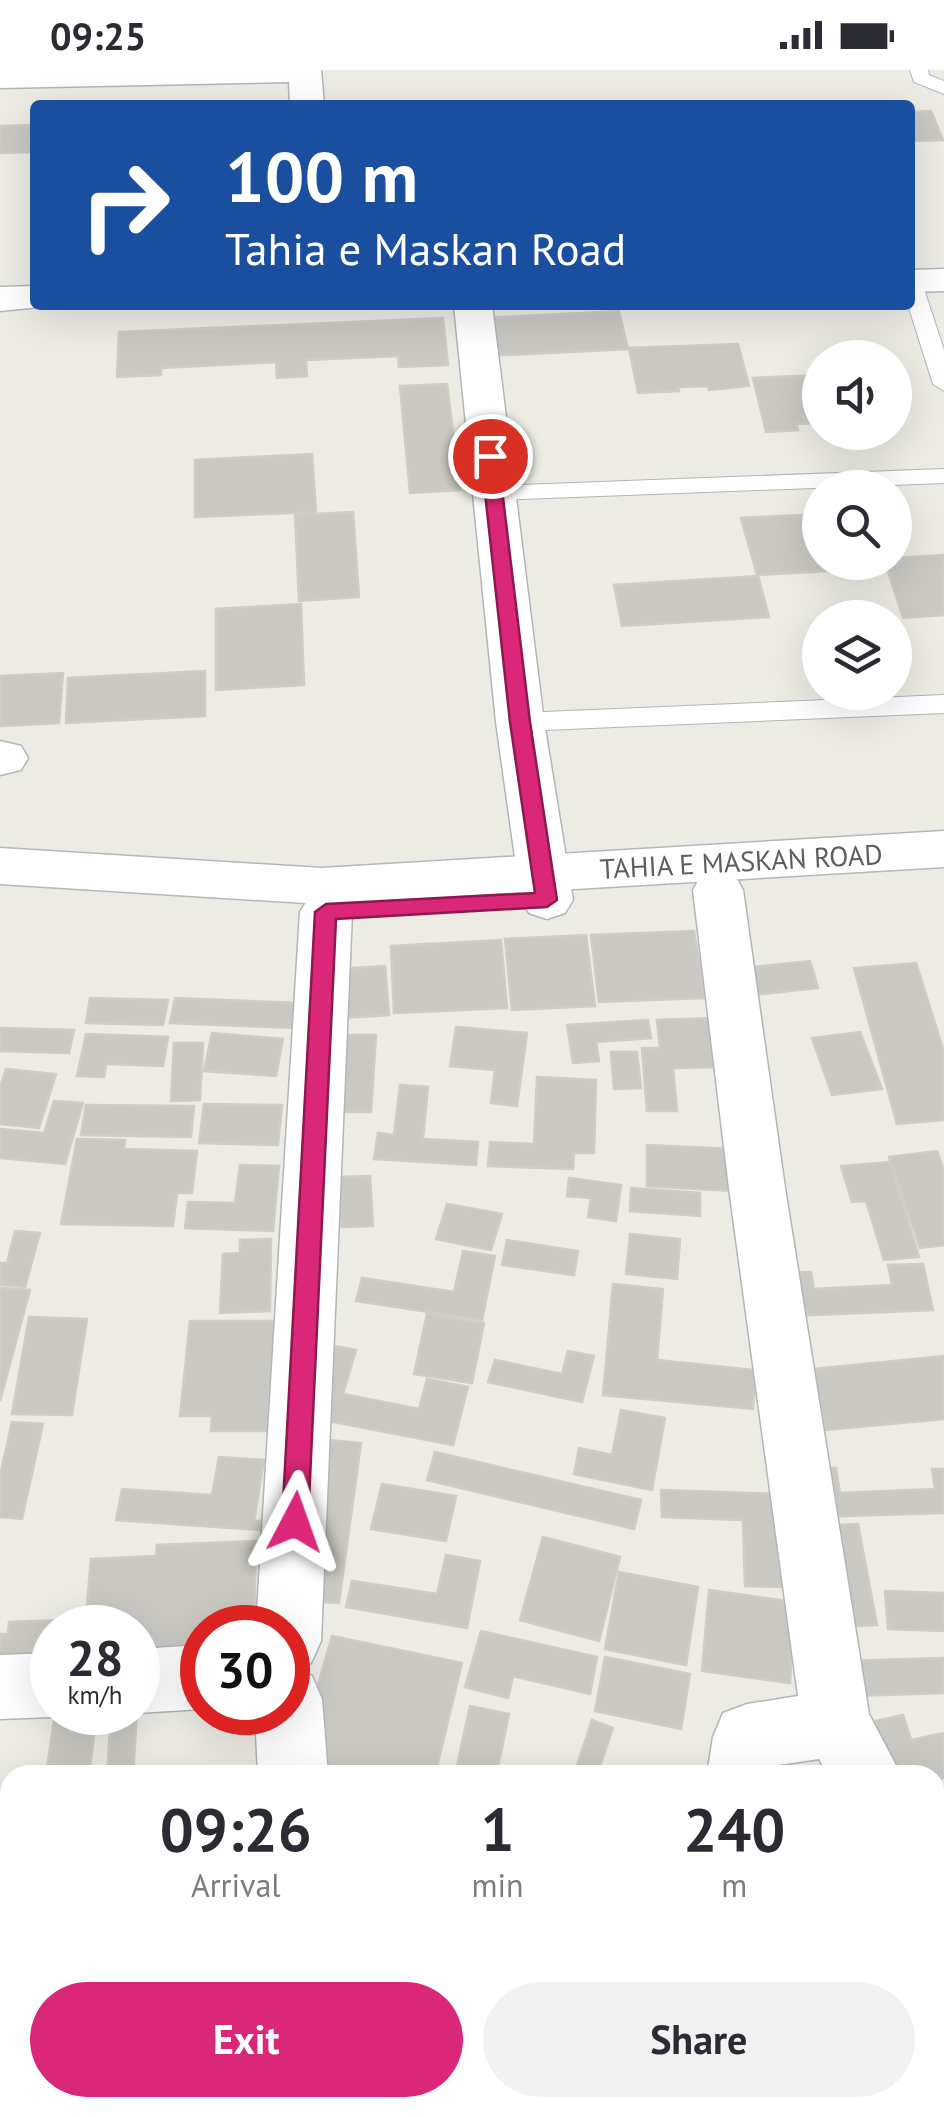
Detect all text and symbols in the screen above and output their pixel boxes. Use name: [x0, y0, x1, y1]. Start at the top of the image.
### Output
text: 09:25: [50, 11, 146, 60]
text: 100 m: [225, 131, 418, 221]
icon: right: [60, 140, 190, 270]
text: Tahia e Maskan Road: [225, 219, 626, 277]
map controls: [802, 340, 912, 710]
button: sound: [802, 340, 912, 450]
pin: [448, 414, 533, 499]
icon: arrive: [463, 429, 518, 484]
button: search: [802, 470, 912, 580]
button: layers: [802, 600, 912, 710]
street label: TAHIA E MASKAN ROAD: [599, 835, 883, 887]
position arrow: [243, 1470, 347, 1574]
speed limit sign: 30: [180, 1605, 310, 1735]
text: 28: [67, 1625, 123, 1690]
text: km/h: [68, 1679, 122, 1711]
text: 09:26: [160, 1790, 312, 1868]
text: 1: [481, 1790, 515, 1868]
text: 240: [683, 1790, 785, 1868]
text: Arrival: [191, 1864, 281, 1906]
text: min: [472, 1864, 524, 1906]
text: m: [721, 1864, 747, 1906]
button: Exit: [30, 1982, 463, 2097]
button: Share: [483, 1982, 915, 2097]

